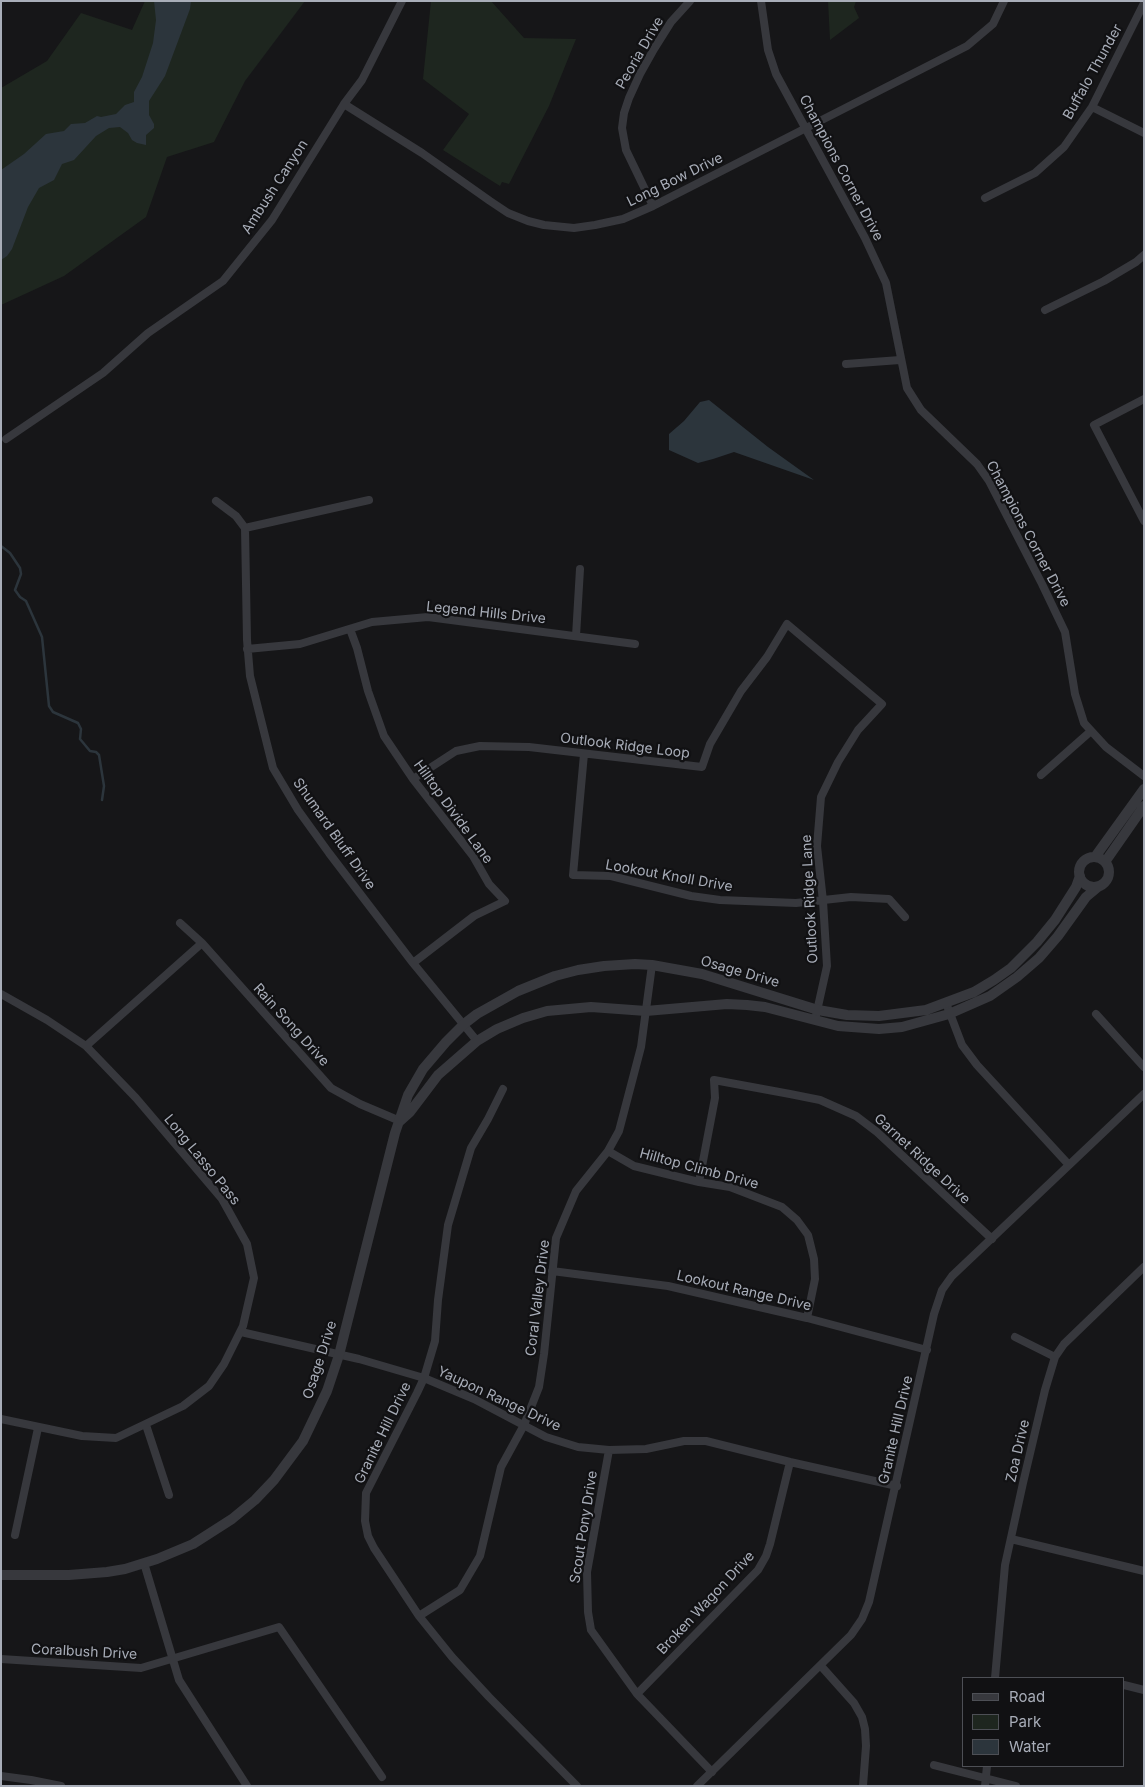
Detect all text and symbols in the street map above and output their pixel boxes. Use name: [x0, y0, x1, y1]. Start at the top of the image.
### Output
street label: Peoria Drive: [613, 14, 667, 92]
street label: Buffalo Thunder: [1060, 21, 1126, 123]
street label: Champions Corner Drive: [795, 92, 887, 244]
street label: Ambush Canyon: [238, 137, 312, 237]
street label: Long Bow Drive: [624, 150, 726, 210]
street label: Champions Corner Drive: [982, 458, 1074, 610]
street label: Legend Hills Drive: [425, 598, 547, 628]
street label: Outlook Ridge Loop: [559, 730, 691, 762]
street label: Hilltop Divide Lane: [410, 757, 496, 867]
street label: Shumard Bluff Drive: [289, 775, 379, 893]
street label: Outlook Ridge Lane: [798, 834, 822, 964]
street label: Lookout Knoll Drive: [604, 857, 734, 895]
street label: Osage Drive: [699, 953, 781, 991]
street label: Rain Song Drive: [250, 980, 332, 1070]
street label: Garnet Ridge Drive: [871, 1110, 973, 1208]
street label: Long Lasso Pass: [160, 1111, 244, 1209]
street label: Hilltop Climb Drive: [638, 1145, 760, 1193]
street label: Coral Valley Drive: [523, 1239, 553, 1357]
street label: Lookout Range Drive: [675, 1267, 813, 1315]
street label: Osage Drive: [299, 1319, 341, 1401]
street label: Yaupon Range Drive: [435, 1363, 563, 1435]
street label: Granite Hill Drive: [875, 1374, 917, 1486]
street label: Granite Hill Drive: [351, 1379, 415, 1487]
street label: Zoa Drive: [1003, 1418, 1033, 1484]
street label: Scout Pony Drive: [567, 1469, 601, 1585]
street label: Broken Wagon Drive: [654, 1548, 758, 1658]
street label: Coralbush Drive: [30, 1641, 138, 1663]
legend: [962, 1677, 1125, 1767]
text: Road: [1009, 1687, 1045, 1706]
text: Park: [1009, 1712, 1041, 1731]
text: Water: [1009, 1737, 1051, 1756]

